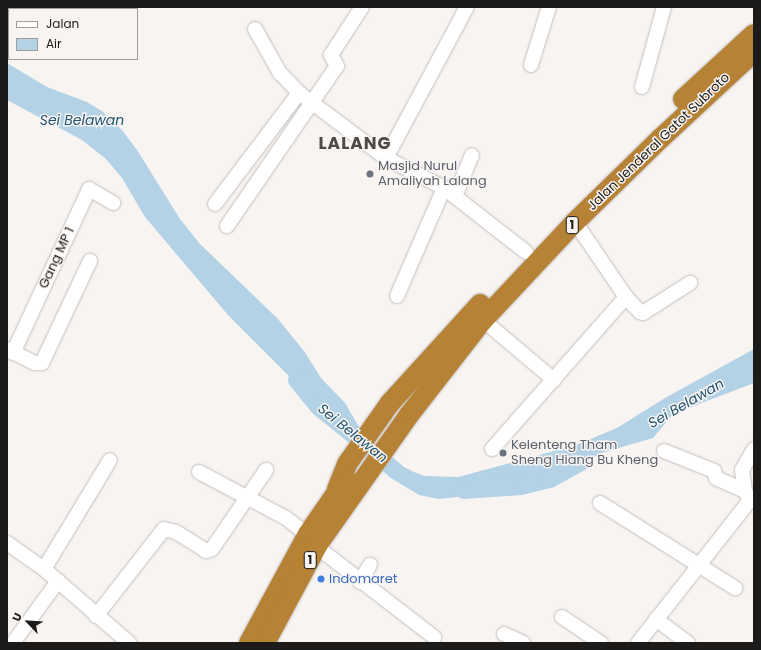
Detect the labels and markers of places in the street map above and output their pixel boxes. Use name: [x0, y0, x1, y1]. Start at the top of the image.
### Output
place label: Masjid Nurul Amaliyah Lalang: [378, 159, 487, 190]
marker: Masjid Nurul Amaliyah Lalang: [365, 169, 375, 179]
place label: Kelenteng Tham Sheng Hiang Bu Kheng: [511, 438, 658, 469]
marker: Kelenteng Tham Sheng Hiang Bu Kheng: [498, 448, 508, 458]
place label: Indomaret: [329, 571, 397, 587]
marker: Indomaret: [316, 574, 326, 584]

